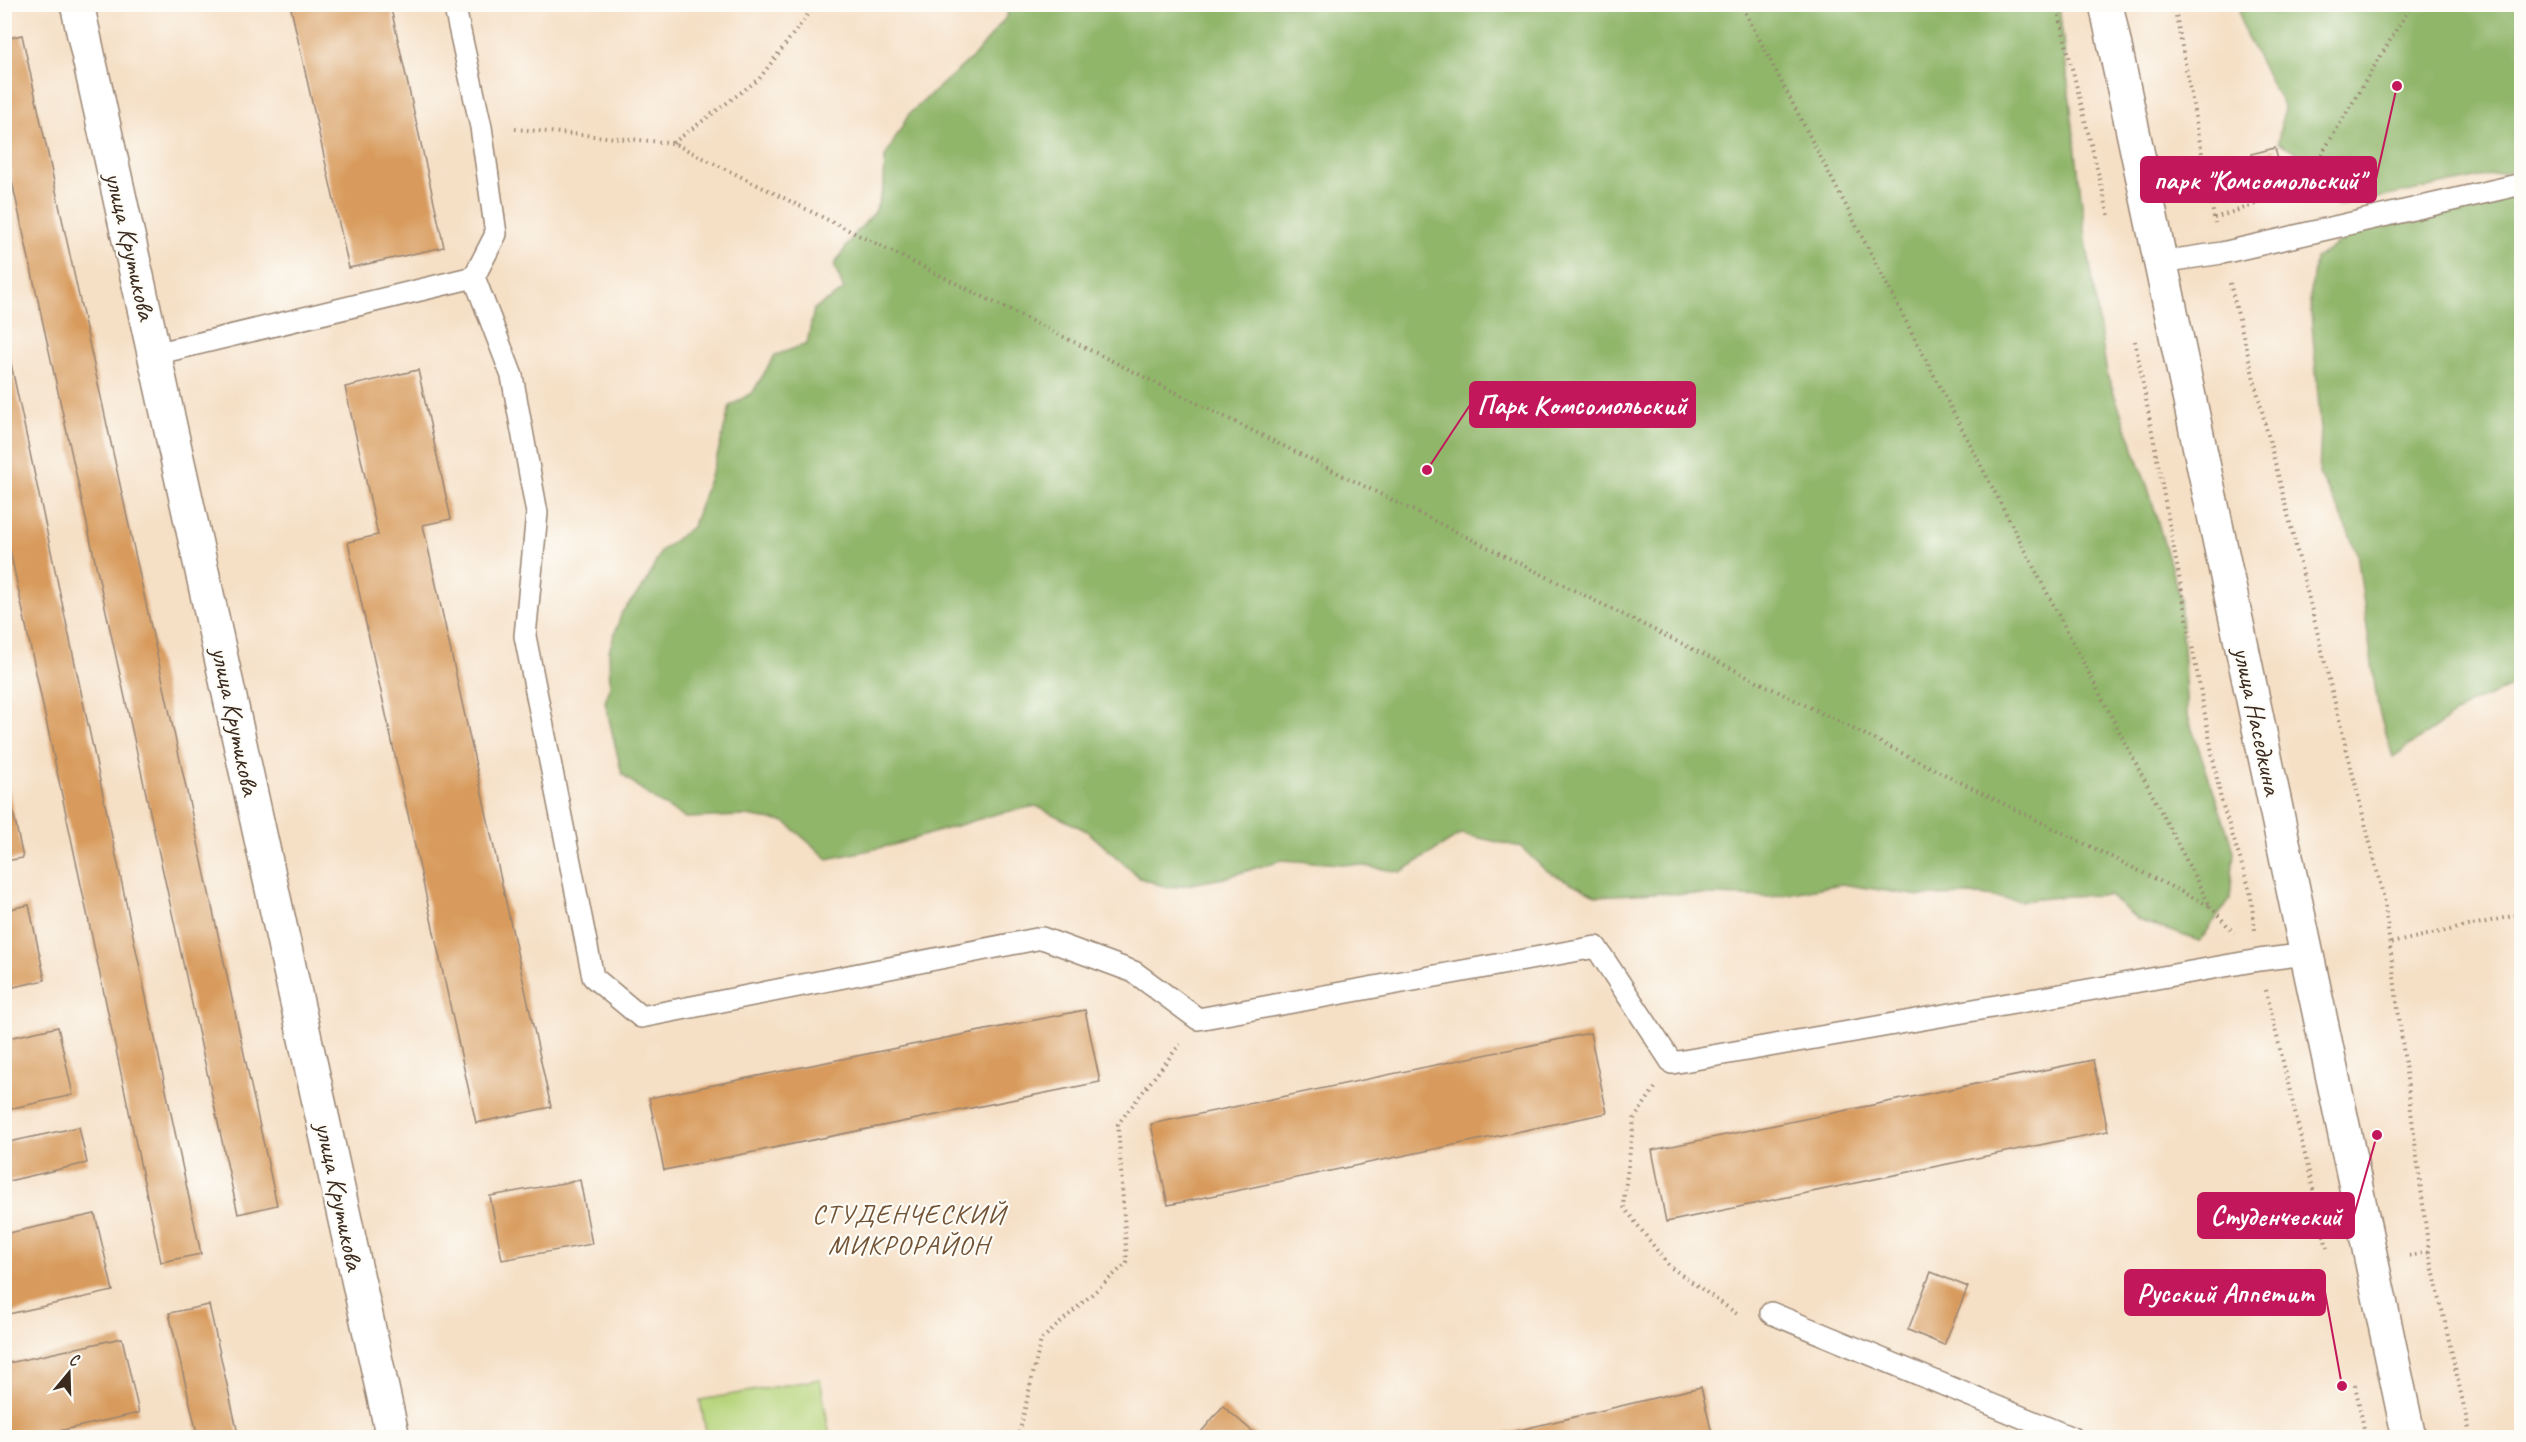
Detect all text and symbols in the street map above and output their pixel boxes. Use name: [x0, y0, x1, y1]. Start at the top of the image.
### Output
callout: парк "Комсомольский": [2141, 157, 2376, 202]
text: парк "Комсомольский": [2153, 163, 2370, 197]
street label: улица Крутикова: [97, 167, 164, 325]
callout: Парк Комсомольский: [1470, 382, 1695, 427]
text: Парк Комсомольский: [1477, 388, 1689, 422]
street label: улица Крутикова: [203, 642, 268, 800]
street label: улица Наседкина: [2225, 642, 2290, 800]
street label: улица Крутикова: [307, 1117, 372, 1275]
callout: Студенческий: [2198, 1193, 2354, 1238]
district label: СТУДЕНЧЕСКИЙ МИКРОРАЙОН: [812, 1197, 1008, 1262]
text: Студенческий: [2210, 1199, 2344, 1233]
callout: Русский Аппетит: [2125, 1270, 2325, 1315]
text: Русский Аппетит: [2137, 1276, 2315, 1310]
north arrow: [39, 1343, 99, 1403]
text: С: [67, 1349, 83, 1371]

